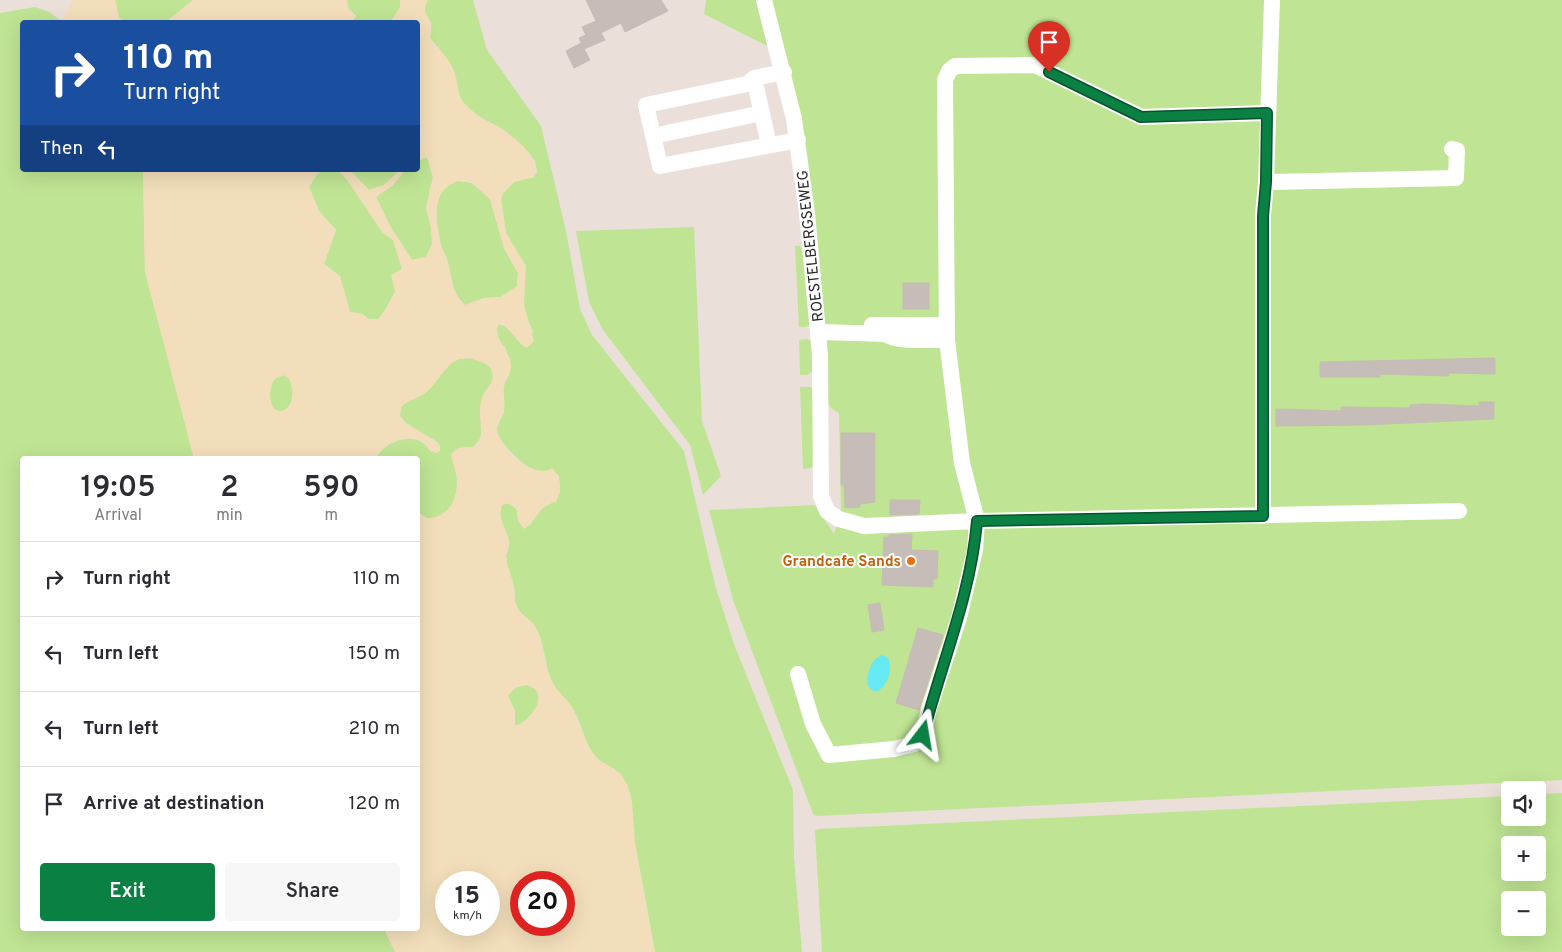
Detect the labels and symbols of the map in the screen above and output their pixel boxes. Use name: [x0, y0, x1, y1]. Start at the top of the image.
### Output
pin: [1028, 21, 1070, 72]
street label: ROESTELBERGSEWEG: [794, 169, 829, 322]
place label: Grandcafe Sands: [782, 553, 901, 572]
marker: Grandcafe Sands: [905, 555, 917, 567]
position arrow: [896, 708, 948, 760]
speed limit sign: 20: [510, 871, 575, 936]

